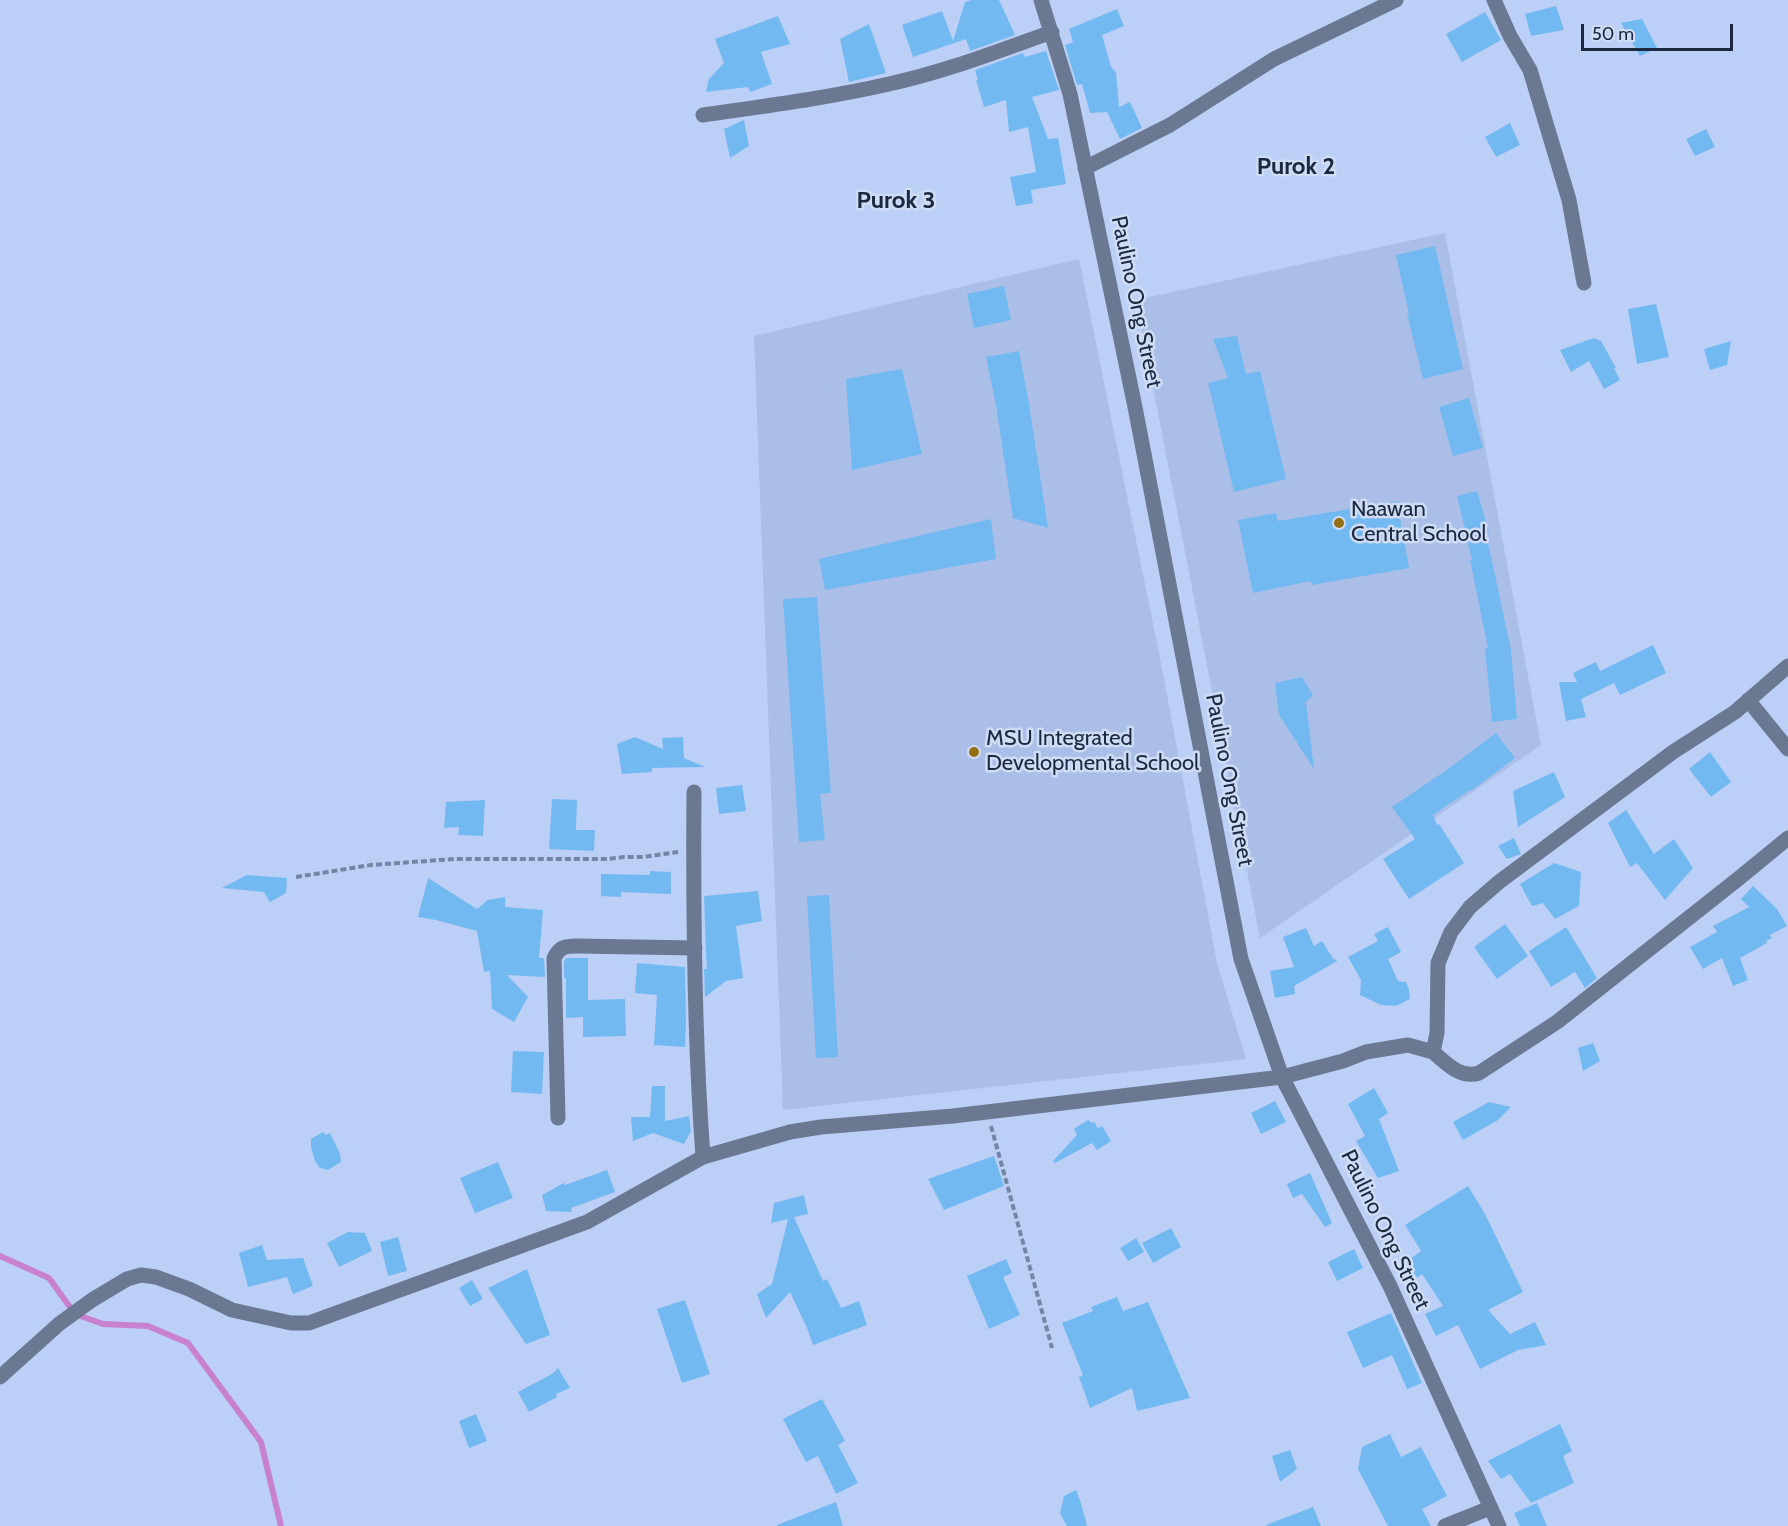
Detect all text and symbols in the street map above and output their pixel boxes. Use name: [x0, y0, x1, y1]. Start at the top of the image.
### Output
scale bar: [1584, 12, 1736, 50]
text: 50 m: [1592, 23, 1634, 45]
district label: Purok 2: [1257, 153, 1335, 181]
district label: Purok 3: [857, 187, 935, 215]
street label: Paulino Ong Street: [1105, 214, 1167, 390]
place label: Naawan Central School: [1351, 497, 1487, 548]
marker: Naawan Central School: [1332, 516, 1346, 530]
street label: Paulino Ong Street: [1199, 692, 1259, 868]
place label: MSU Integrated Developmental School: [986, 726, 1199, 778]
marker: MSU Integrated Developmental School: [967, 745, 981, 759]
street label: Paulino Ong Street: [1335, 1146, 1435, 1314]

